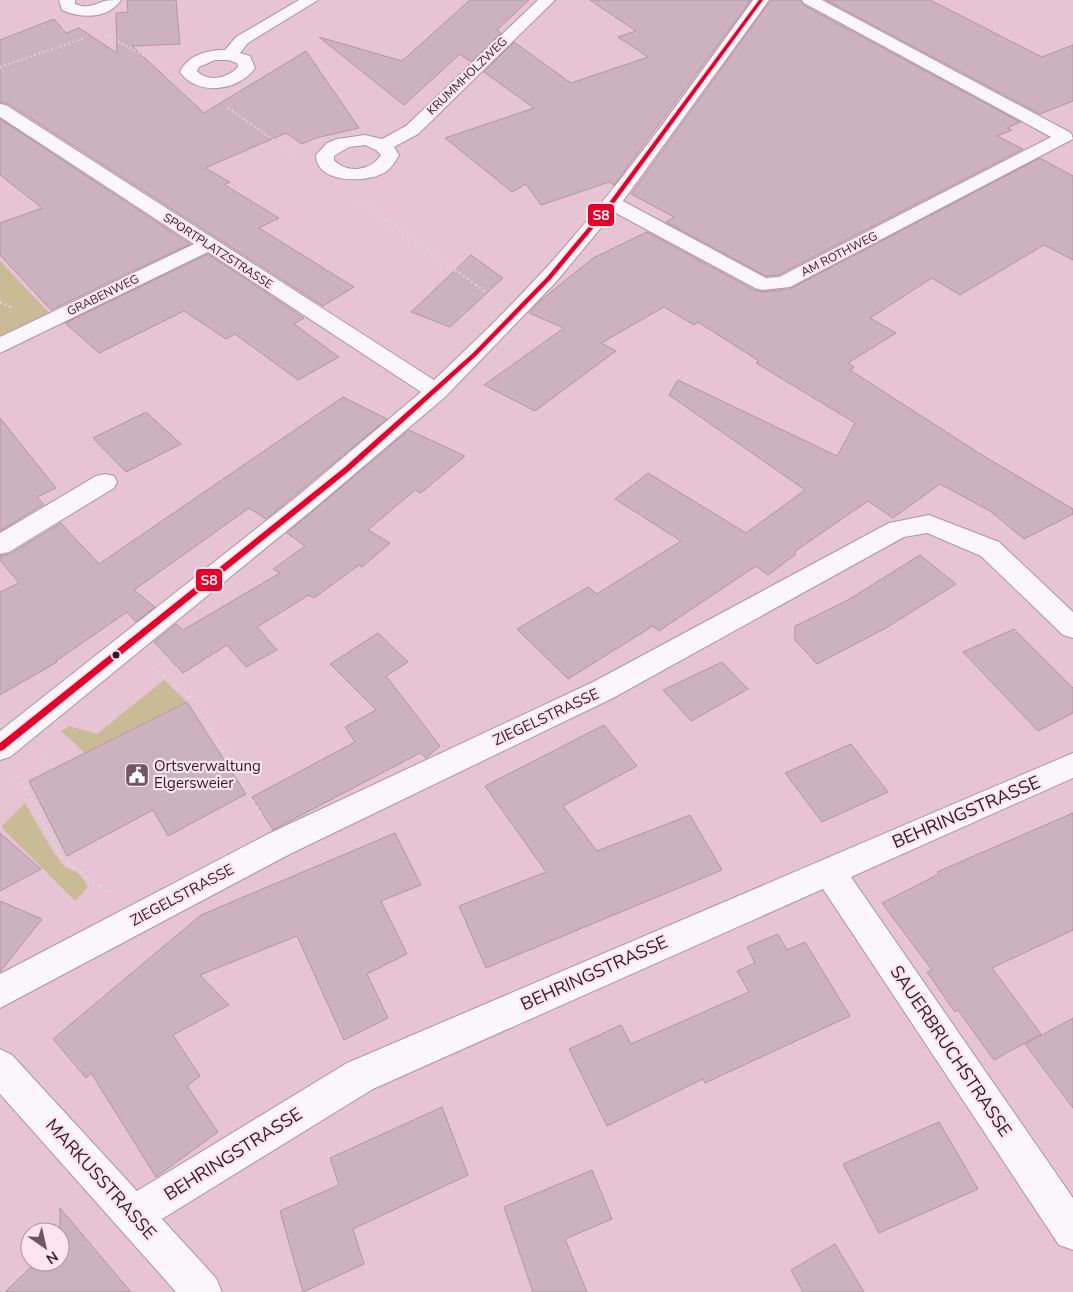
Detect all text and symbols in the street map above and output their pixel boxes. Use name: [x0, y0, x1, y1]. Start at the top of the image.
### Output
street label: KRUMMHOLZWEG: [423, 34, 511, 118]
line badge: S8: [587, 203, 615, 227]
text: S8: [592, 206, 610, 225]
street label: SPORTPLATZSTRASSE: [160, 210, 276, 292]
street label: AM ROTHWEG: [798, 228, 880, 280]
street label: GRABENWEG: [64, 271, 142, 319]
line badge: S8: [195, 568, 223, 592]
text: S8: [200, 571, 218, 590]
unlabelled marker: [111, 650, 121, 660]
street label: ZIEGELSTRASSE: [490, 684, 602, 750]
place label: Ortsverwaltung Elgersweier: [154, 756, 261, 793]
public building icon: Ortsverwaltung Elgersweier: [124, 762, 150, 788]
street label: BEHRINGSTRASSE: [888, 770, 1044, 854]
street label: ZIEGELSTRASSE: [127, 859, 237, 931]
street label: BEHRINGSTRASSE: [517, 930, 671, 1016]
street label: SAUERBRUCHSTRASSE: [885, 961, 1017, 1141]
street label: BEHRINGSTRASSE: [159, 1102, 307, 1206]
street label: MARKUSSTRASSE: [40, 1113, 162, 1245]
north arrow: [20, 1222, 70, 1272]
text: N: [42, 1247, 62, 1268]

